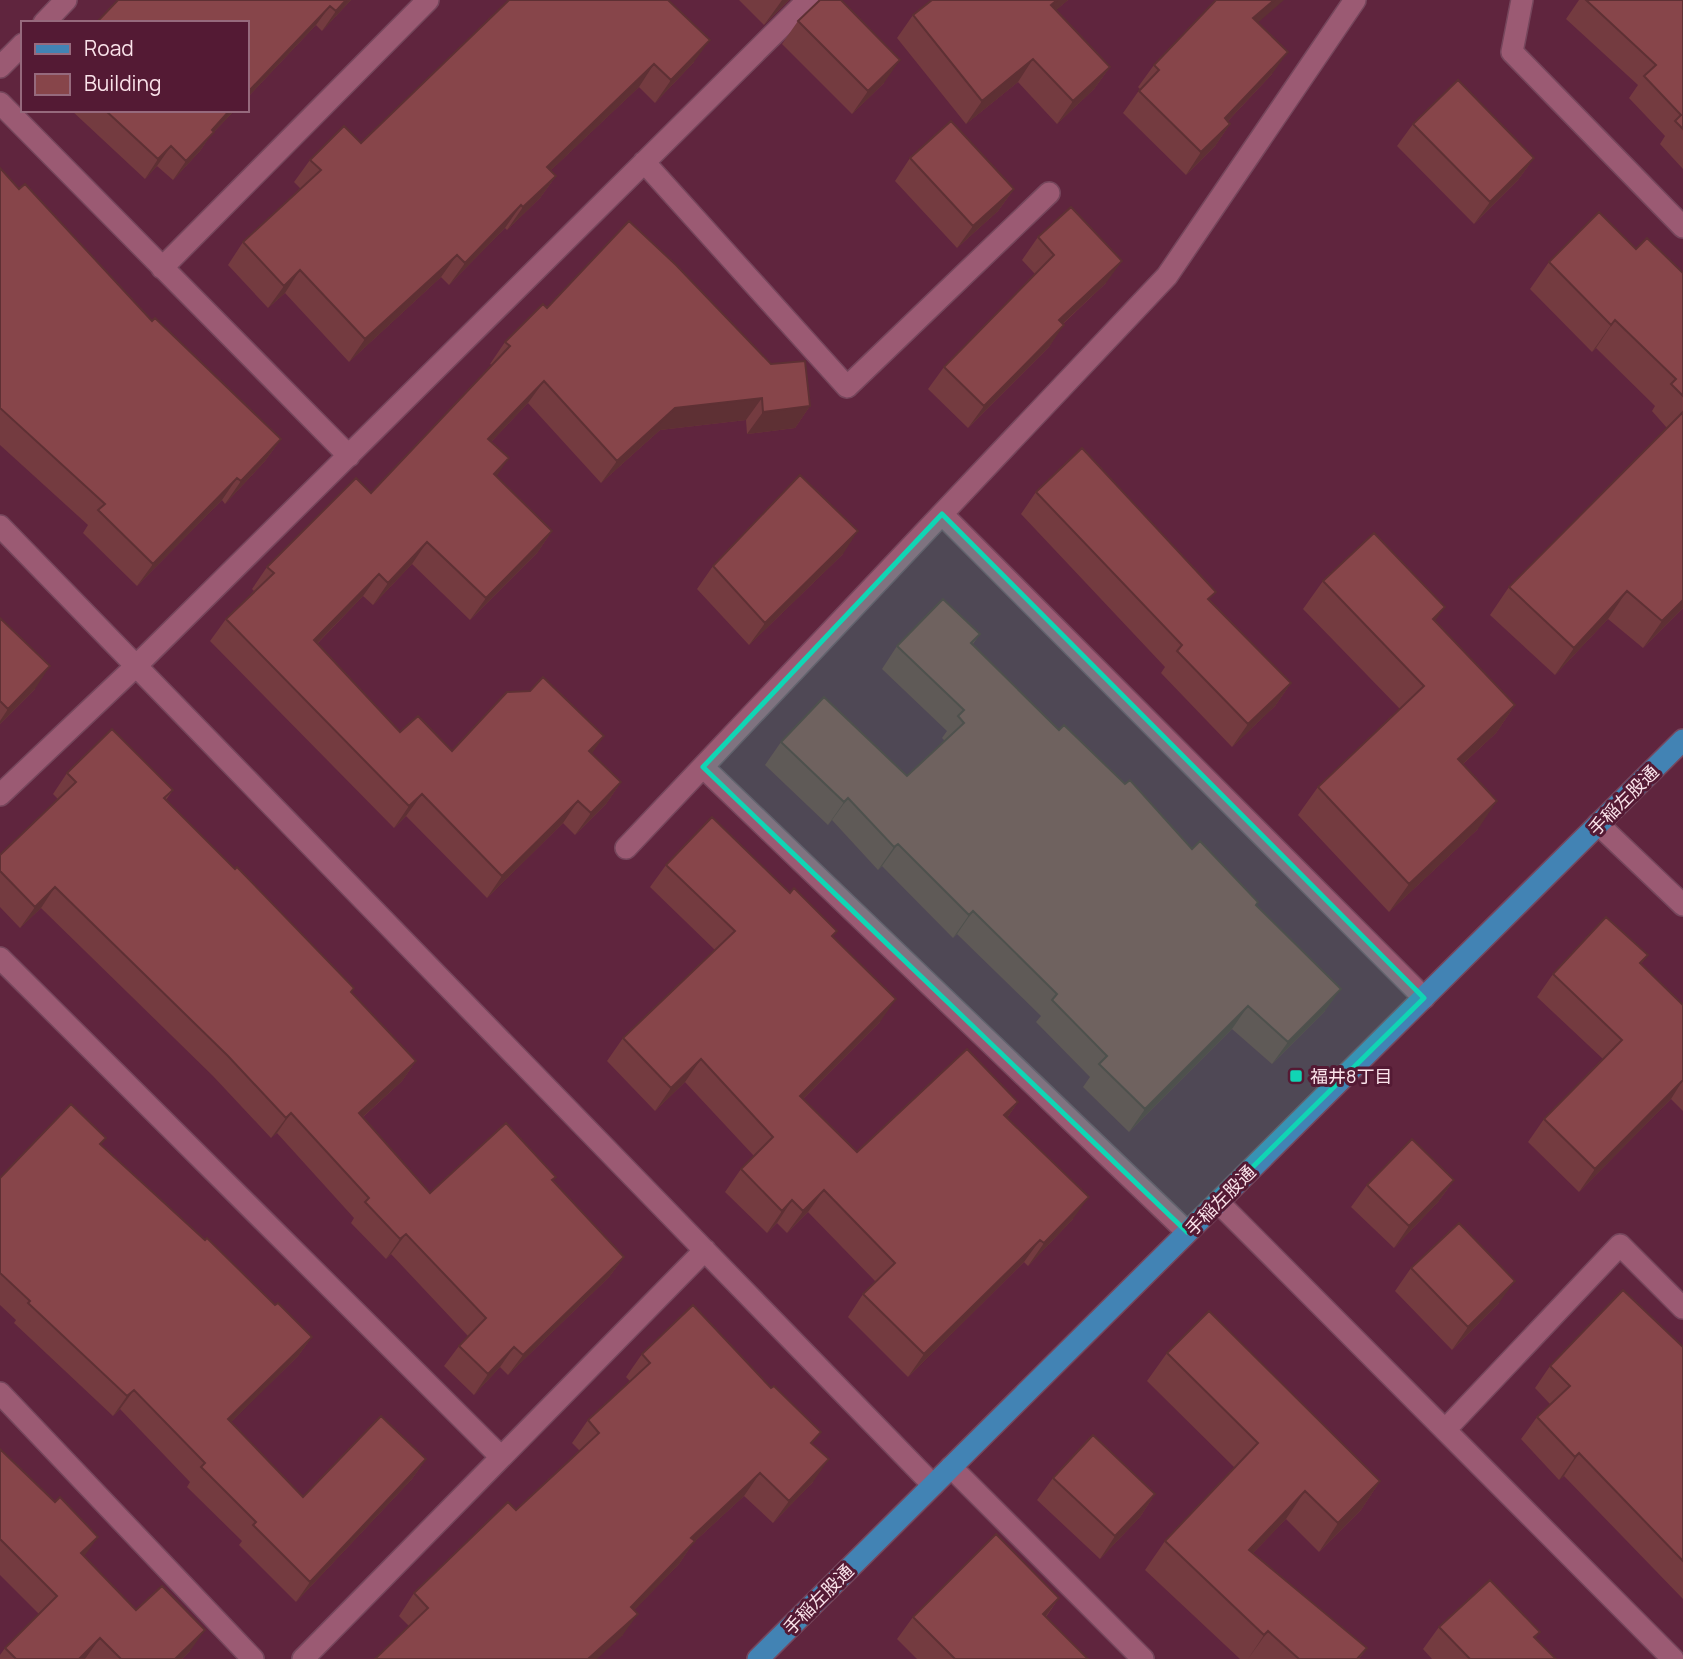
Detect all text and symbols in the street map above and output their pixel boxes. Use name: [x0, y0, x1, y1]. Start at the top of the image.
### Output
legend: [21, 21, 248, 112]
text: Road: [84, 34, 134, 62]
text: Building: [84, 69, 161, 97]
street label: 手稲左股通: [1583, 760, 1663, 840]
place label: 福井8丁目: [1310, 1064, 1392, 1088]
marker: 福井8丁目: [1288, 1068, 1304, 1084]
street label: 手稲左股通: [1180, 1160, 1260, 1240]
street label: 手稲左股通: [778, 1559, 858, 1639]

